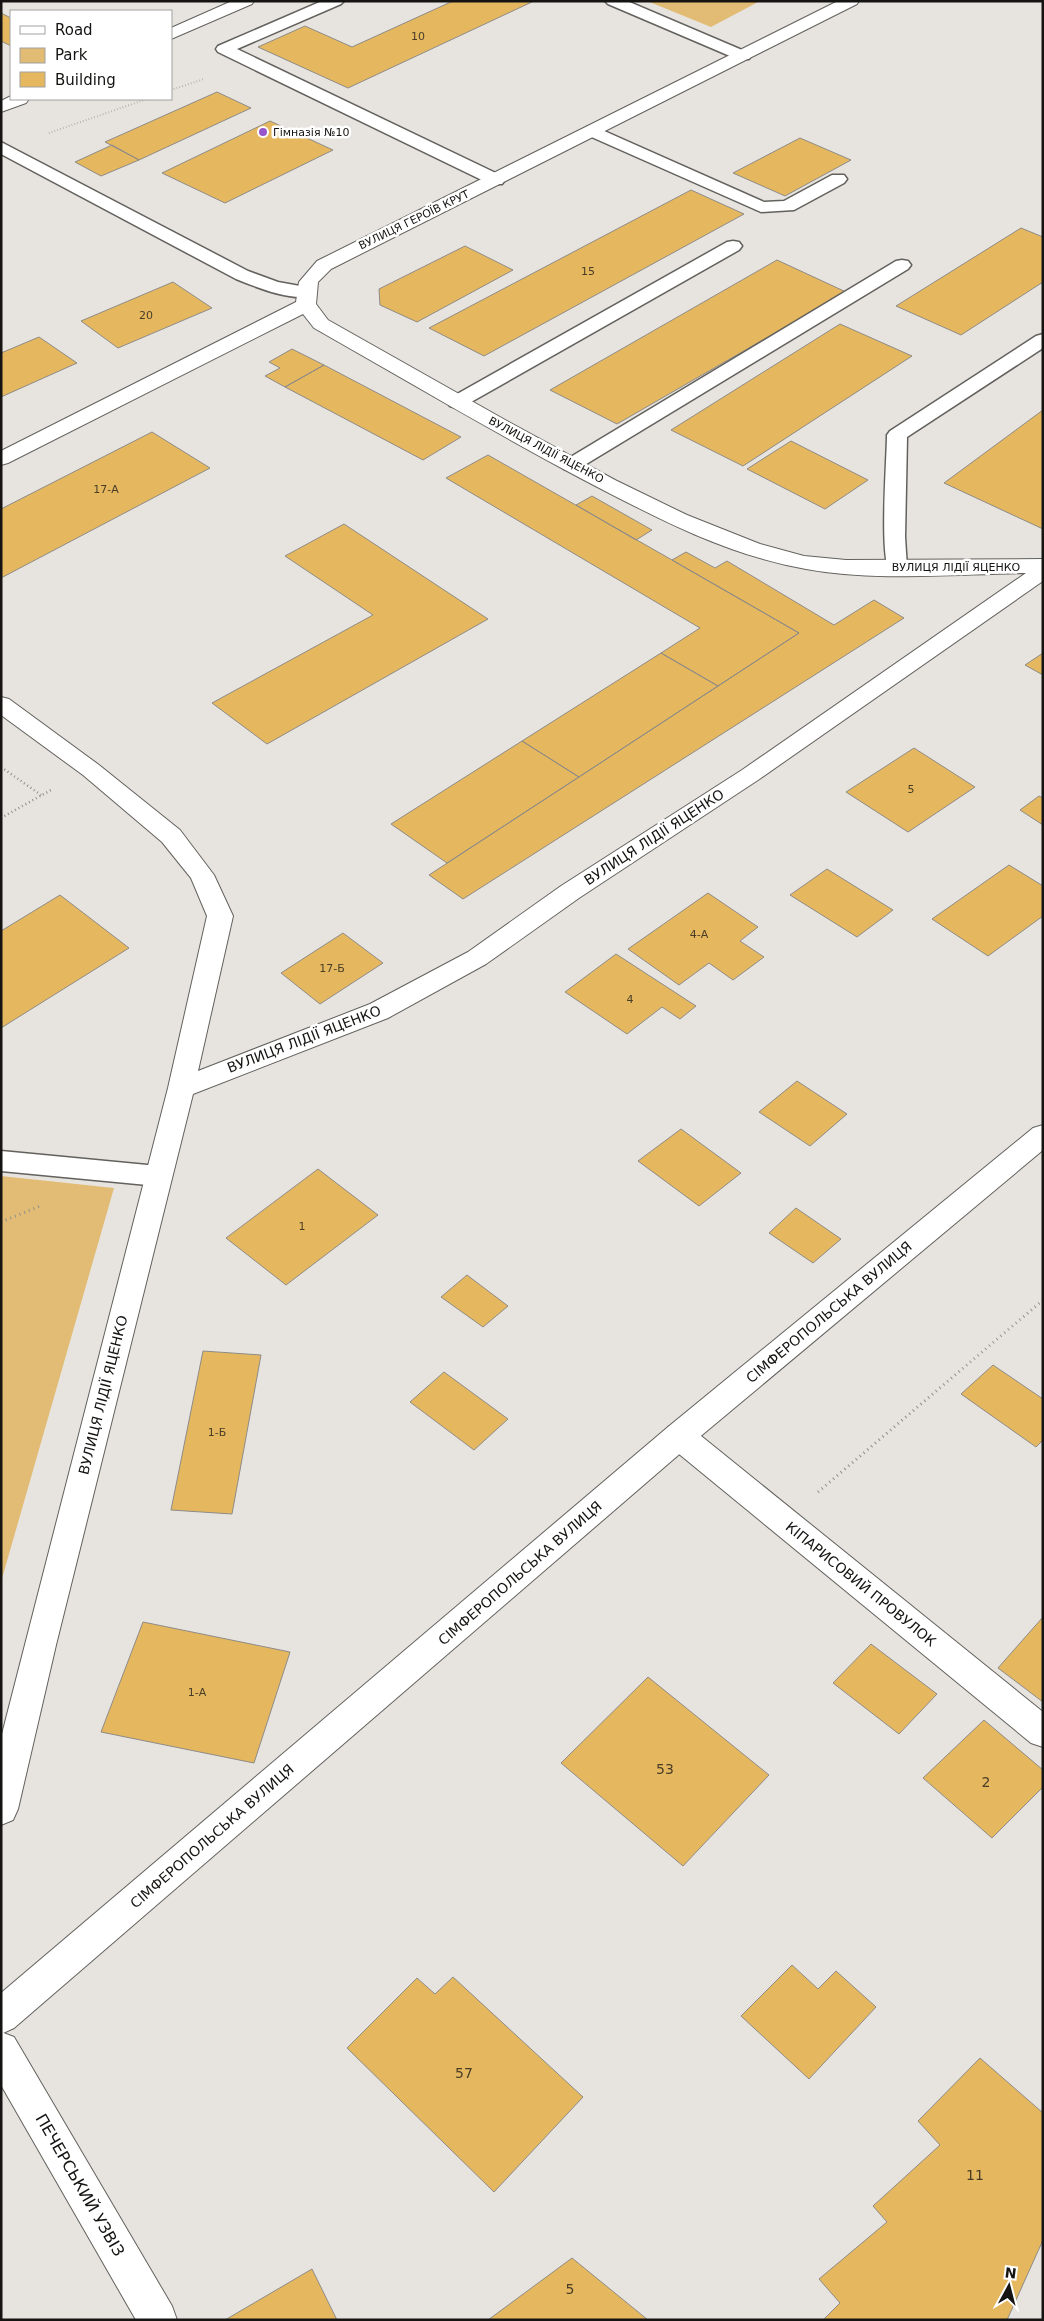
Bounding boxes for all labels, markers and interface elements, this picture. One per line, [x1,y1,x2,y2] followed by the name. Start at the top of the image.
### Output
[10,10,172,100] legend
[55,21,93,39] text: Road
[411,30,425,43] house number: 10
[55,46,88,64] text: Park
[55,71,116,89] text: Building
[257,126,269,138] marker: Гімназія №10
[273,126,349,139] place label: Гімназія №10
[357,187,472,252] street label: ВУЛИЦЯ ГЕРОЇВ КРУТ
[581,265,595,278] house number: 15
[139,309,153,322] house number: 20
[486,414,606,486] street label: ВУЛИЦЯ ЛІДІЇ ЯЦЕНКО
[93,483,119,496] house number: 17-А
[892,561,1021,574] street label: ВУЛИЦЯ ЛІДІЇ ЯЦЕНКО
[908,783,915,796] house number: 5
[581,785,727,888] street label: ВУЛИЦЯ ЛІДІЇ ЯЦЕНКО
[690,928,709,941] house number: 4-А
[319,962,345,975] house number: 17-Б
[627,993,634,1006] house number: 4
[224,1001,383,1076] street label: ВУЛИЦЯ ЛІДІЇ ЯЦЕНКО
[299,1220,306,1233] house number: 1
[743,1238,915,1386] street label: СІМФЕРОПОЛЬСЬКА ВУЛИЦЯ
[74,1314,131,1476] street label: ВУЛИЦЯ ЛІДІЇ ЯЦЕНКО
[208,1426,226,1439] house number: 1-Б
[435,1498,605,1648] street label: СІМФЕРОПОЛЬСЬКА ВУЛИЦЯ
[783,1518,940,1650] street label: КІПАРИСОВИЙ ПРОВУЛОК
[188,1686,207,1699] house number: 1-А
[127,1761,297,1911] street label: СІМФЕРОПОЛЬСЬКА ВУЛИЦЯ
[656,1761,674,1777] house number: 53
[982,1774,990,1790] house number: 2
[455,2065,473,2081] house number: 57
[31,2110,129,2260] street label: ПЕЧЕРСЬКИЙ УЗВІЗ
[966,2167,984,2183] house number: 11
[984,2261,1034,2311] north arrow
[1004,2264,1017,2282] text: N
[566,2281,574,2297] house number: 5

